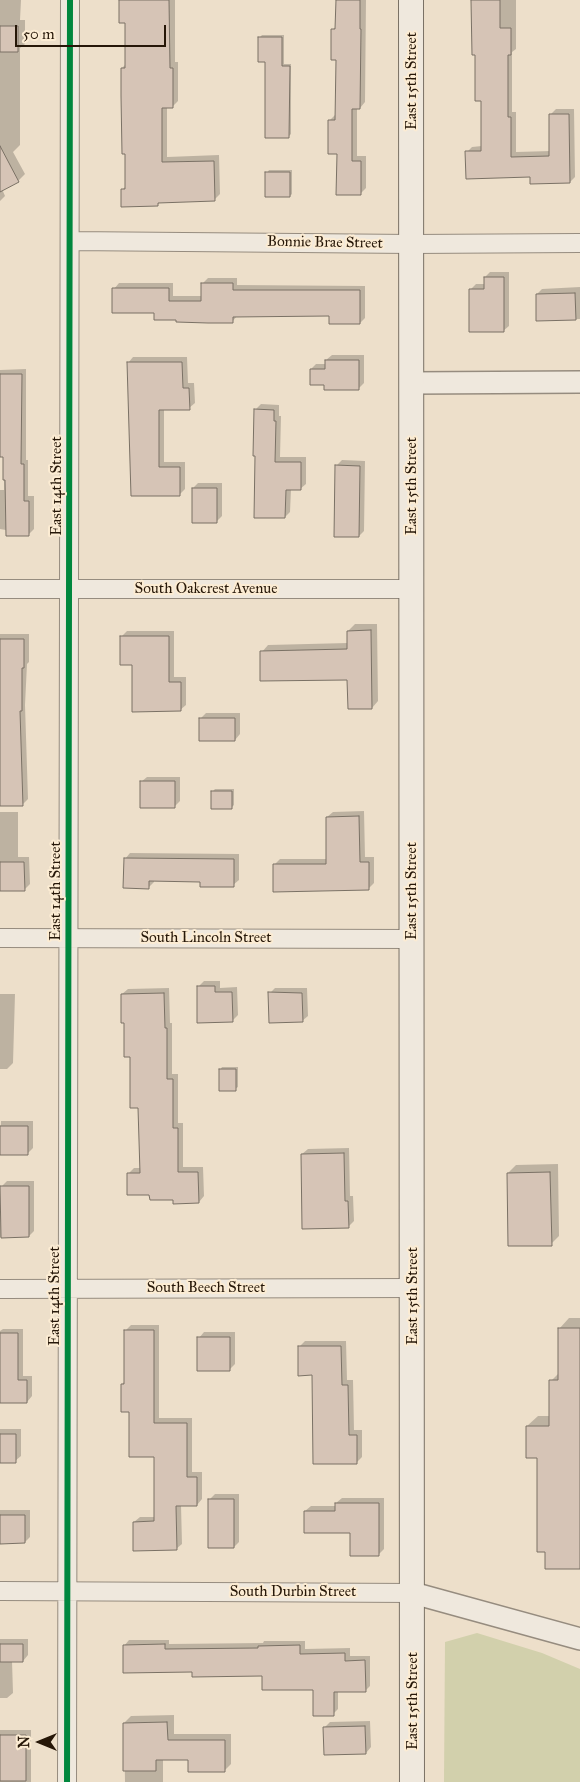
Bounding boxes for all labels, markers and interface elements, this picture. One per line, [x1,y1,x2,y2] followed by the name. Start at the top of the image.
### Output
[18,15,169,47] scale bar
[23,25,55,43] text: 50 m
[403,32,421,130] street label: East 15th Street
[267,233,383,253] street label: Bonnie Brae Street
[48,436,66,536] street label: East 14th Street
[403,437,421,535] street label: East 15th Street
[135,580,277,598] street label: South Oakcrest Avenue
[47,841,65,941] street label: East 14th Street
[403,842,421,940] street label: East 15th Street
[140,929,272,947] street label: South Lincoln Street
[46,1246,64,1346] street label: East 14th Street
[404,1247,422,1345] street label: East 15th Street
[147,1279,265,1297] street label: South Beech Street
[230,1583,356,1601] street label: South Durbin Street
[404,1652,422,1750] street label: East 15th Street
[15,1717,65,1767] north arrow
[16,1736,33,1748] text: N

